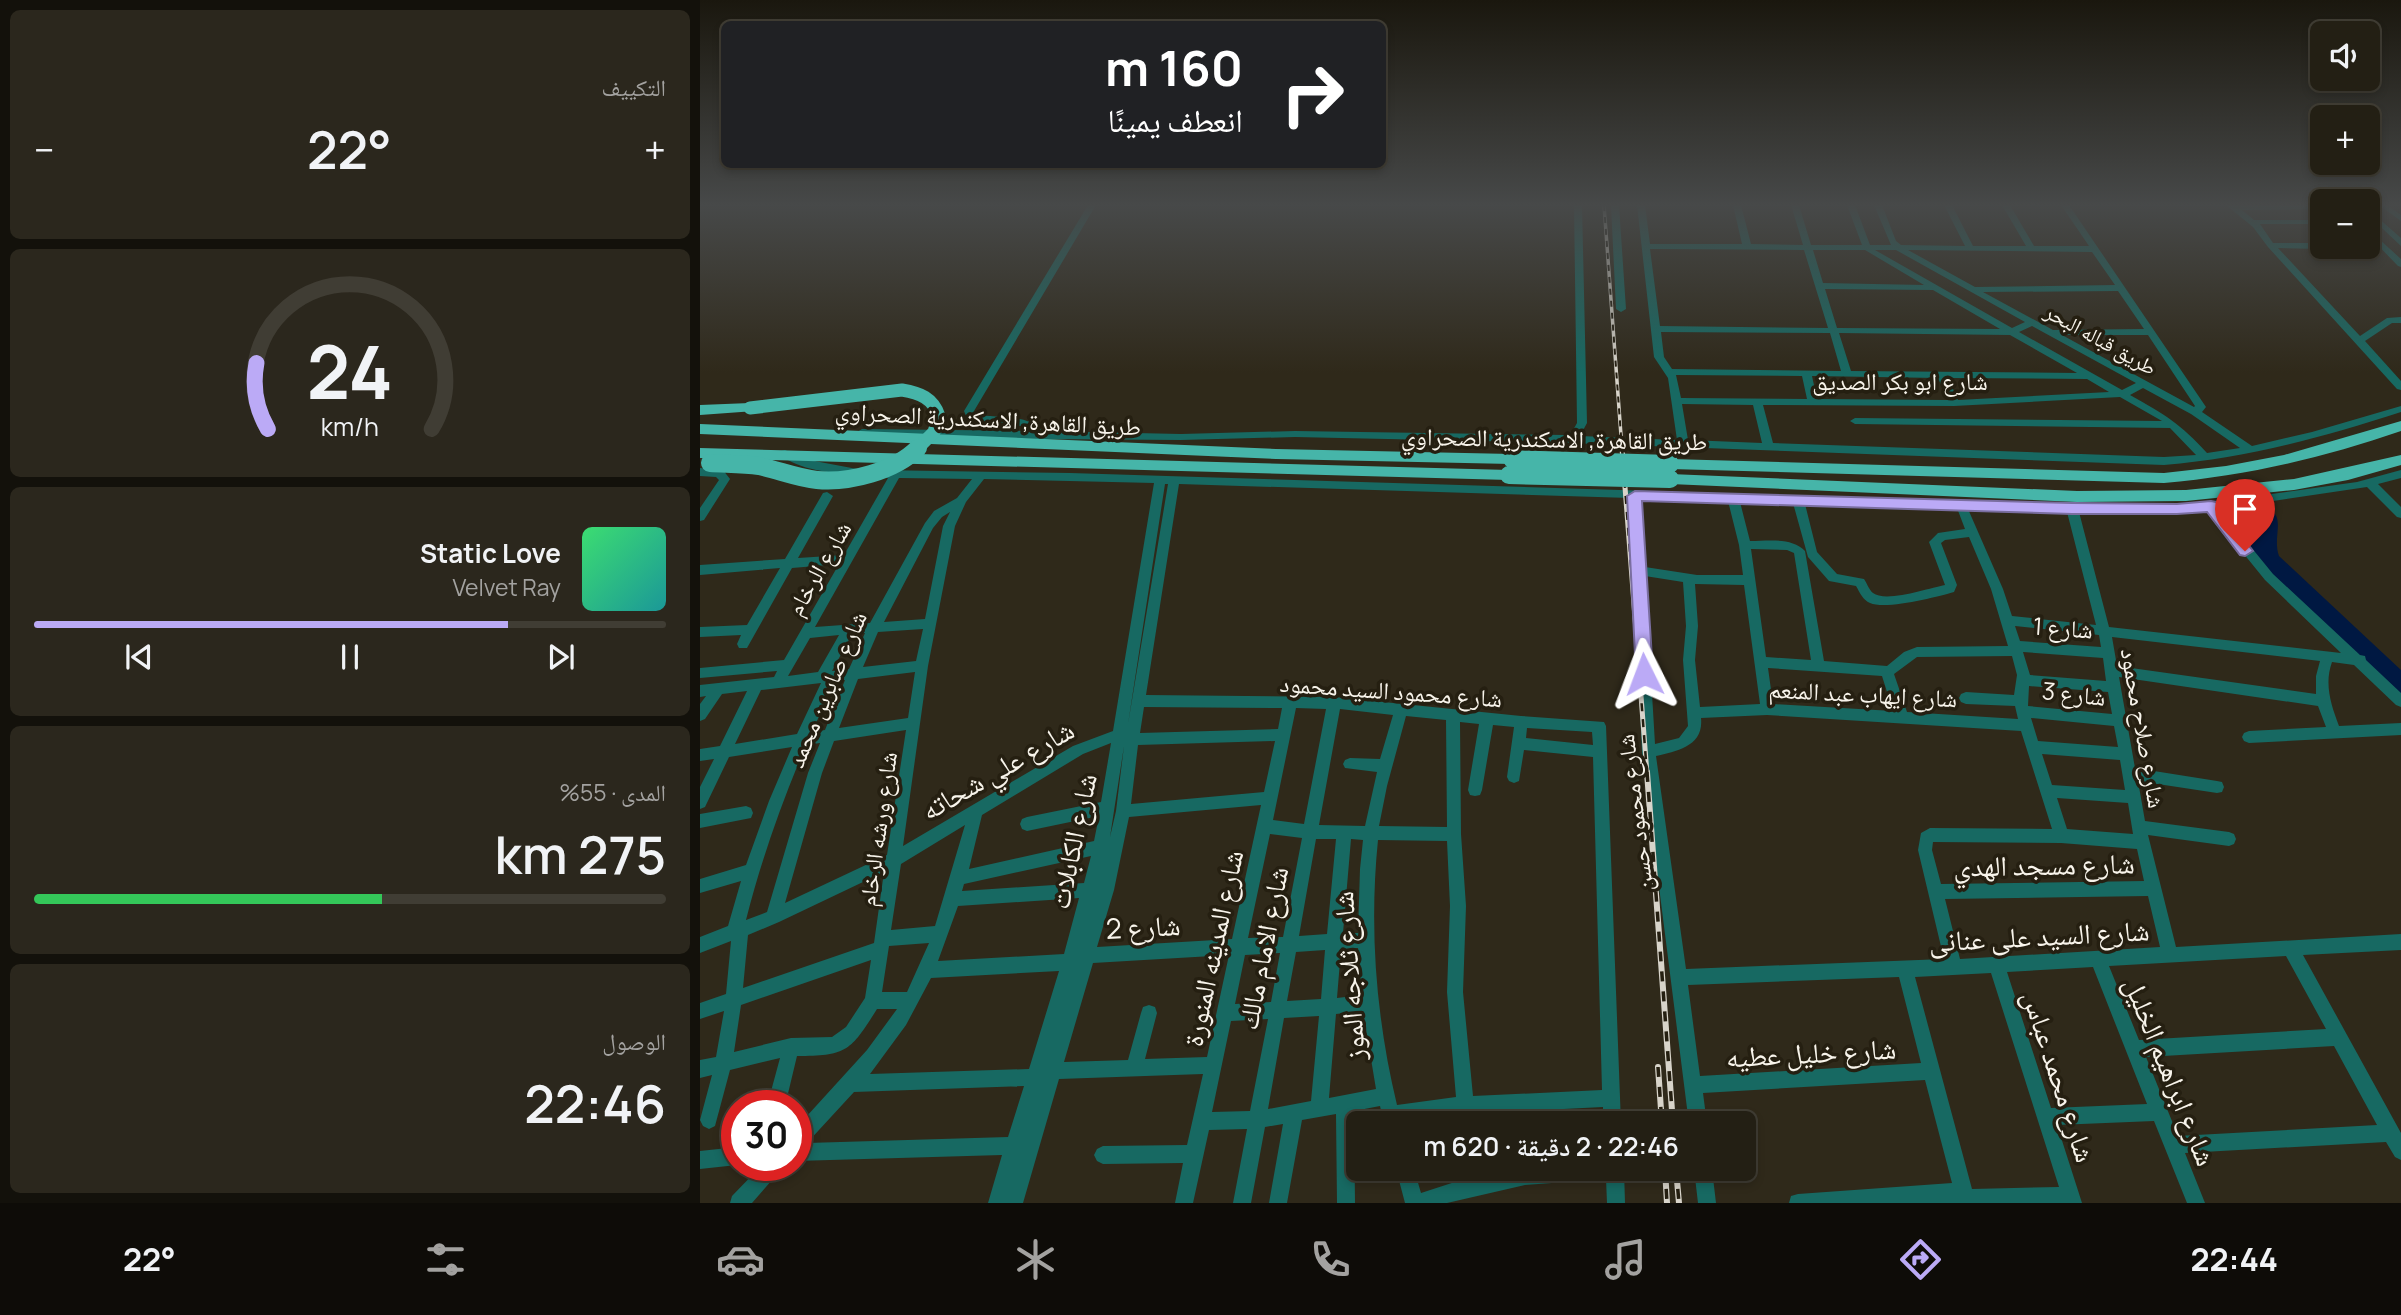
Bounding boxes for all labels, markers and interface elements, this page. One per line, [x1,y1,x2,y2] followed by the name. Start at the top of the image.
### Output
[2310,21,2380,259] map controls
[2310,21,2380,91] button: sound
[1105,34,1243,101] text: 160 m
[1267,49,1358,140] icon: right
[601,71,666,103] text: التكييف
[1108,98,1243,142] text: انعطف يمينًا
[2310,105,2380,175] button: +
[307,114,392,185] text: 22°
[34,123,55,175] text: −
[644,123,666,175] text: +
[2310,189,2380,259] button: −
[2039,296,2162,381] street label: طريق قباله البحر
[307,321,393,421] text: 24
[1812,364,1988,397] street label: شارع ابو بكر الصديق
[834,394,1142,447] street label: طريق القاهرة, الاسكندرية الصحراوي
[321,409,379,444] text: km/h
[1400,419,1707,461] street label: طريق القاهرة, الاسكندرية الصحراوي
[2215,479,2275,551] pin
[2226,490,2264,528] icon: arrive
[778,515,859,622] street label: شارع الرخام
[420,535,561,571] text: Static Love
[452,571,561,603] text: Velvet Ray
[778,606,874,772] street label: شارع صابرين محمد
[2032,608,2094,646] street label: شارع 1
[1607,637,1681,711] position arrow
[120,638,158,676] icon: previous
[331,638,369,676] icon: pause
[542,638,580,676] icon: next
[2114,645,2174,811] street label: شارع صلاح محمود
[1279,666,1503,714] street label: شارع محمود السيد محمود
[1768,672,1958,715] street label: شارع ايهاب عبد المنعم
[2041,673,2107,713] street label: شارع 3
[913,710,1083,833] street label: شارع علي شحاته
[1608,732,1660,894] street label: شارع محمود حسن
[850,749,905,909] street label: شارع ورشه الرخام
[1039,770,1105,912] street label: شارع الكابلات
[559,776,666,808] text: المدى · 55%
[494,819,666,890] text: 275 km
[1953,843,2135,890] street label: شارع مسجد الهدي
[1173,846,1251,1050] street label: شارع المدينه المنورة
[1228,863,1297,1033] street label: شارع الامام مالك
[1323,890,1373,1063] street label: شارع ثلاجه الموز
[1105,905,1181,947] street label: شارع 2
[1928,910,2150,960] street label: شارع السيد على عنانى
[2115,971,2226,1171] street label: شارع ابراهيم الخليل
[2014,985,2106,1167] street label: شارع محمد عباس
[602,1025,666,1057] text: الوصول
[1725,1029,1897,1075] street label: شارع خليل عطيه
[524,1068,666,1139] text: 22:46
[721,1090,812,1181] speed limit sign: 30
[1423,1128,1679,1164] text: 22:46 · 2 دقيقة · 620 m
[421,1235,470,1284] icon: filters
[716,1235,765,1284] icon: car
[1011,1235,1060,1284] icon: climate
[1306,1235,1355,1284] icon: phone
[1601,1235,1650,1284] icon: music
[1896,1235,1945,1284] icon: directions
[123,1237,176,1281] text: 22°
[2190,1237,2278,1281] text: 22:44

